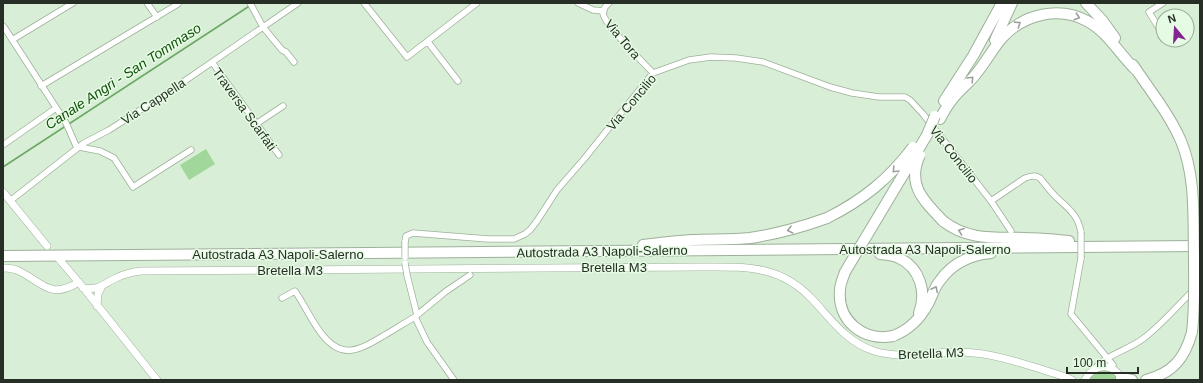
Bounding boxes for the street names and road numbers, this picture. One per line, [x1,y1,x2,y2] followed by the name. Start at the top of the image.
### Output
[602,16,644,63] street label: Via Tora
[210,65,280,154] street label: Traversa Scarfati
[604,71,659,133] street label: Via Concilio
[118,75,189,128] street label: Via Cappella
[927,123,981,186] street label: Via Concilio
[839,242,1011,257] street label: Autostrada A3 Napoli-Salerno
[516,243,688,260] street label: Autostrada A3 Napoli-Salerno
[192,247,364,262] street label: Autostrada A3 Napoli-Salerno
[581,260,647,275] street label: Bretella M3
[257,263,323,278] street label: Bretella M3
[898,345,964,362] street label: Bretella M3

